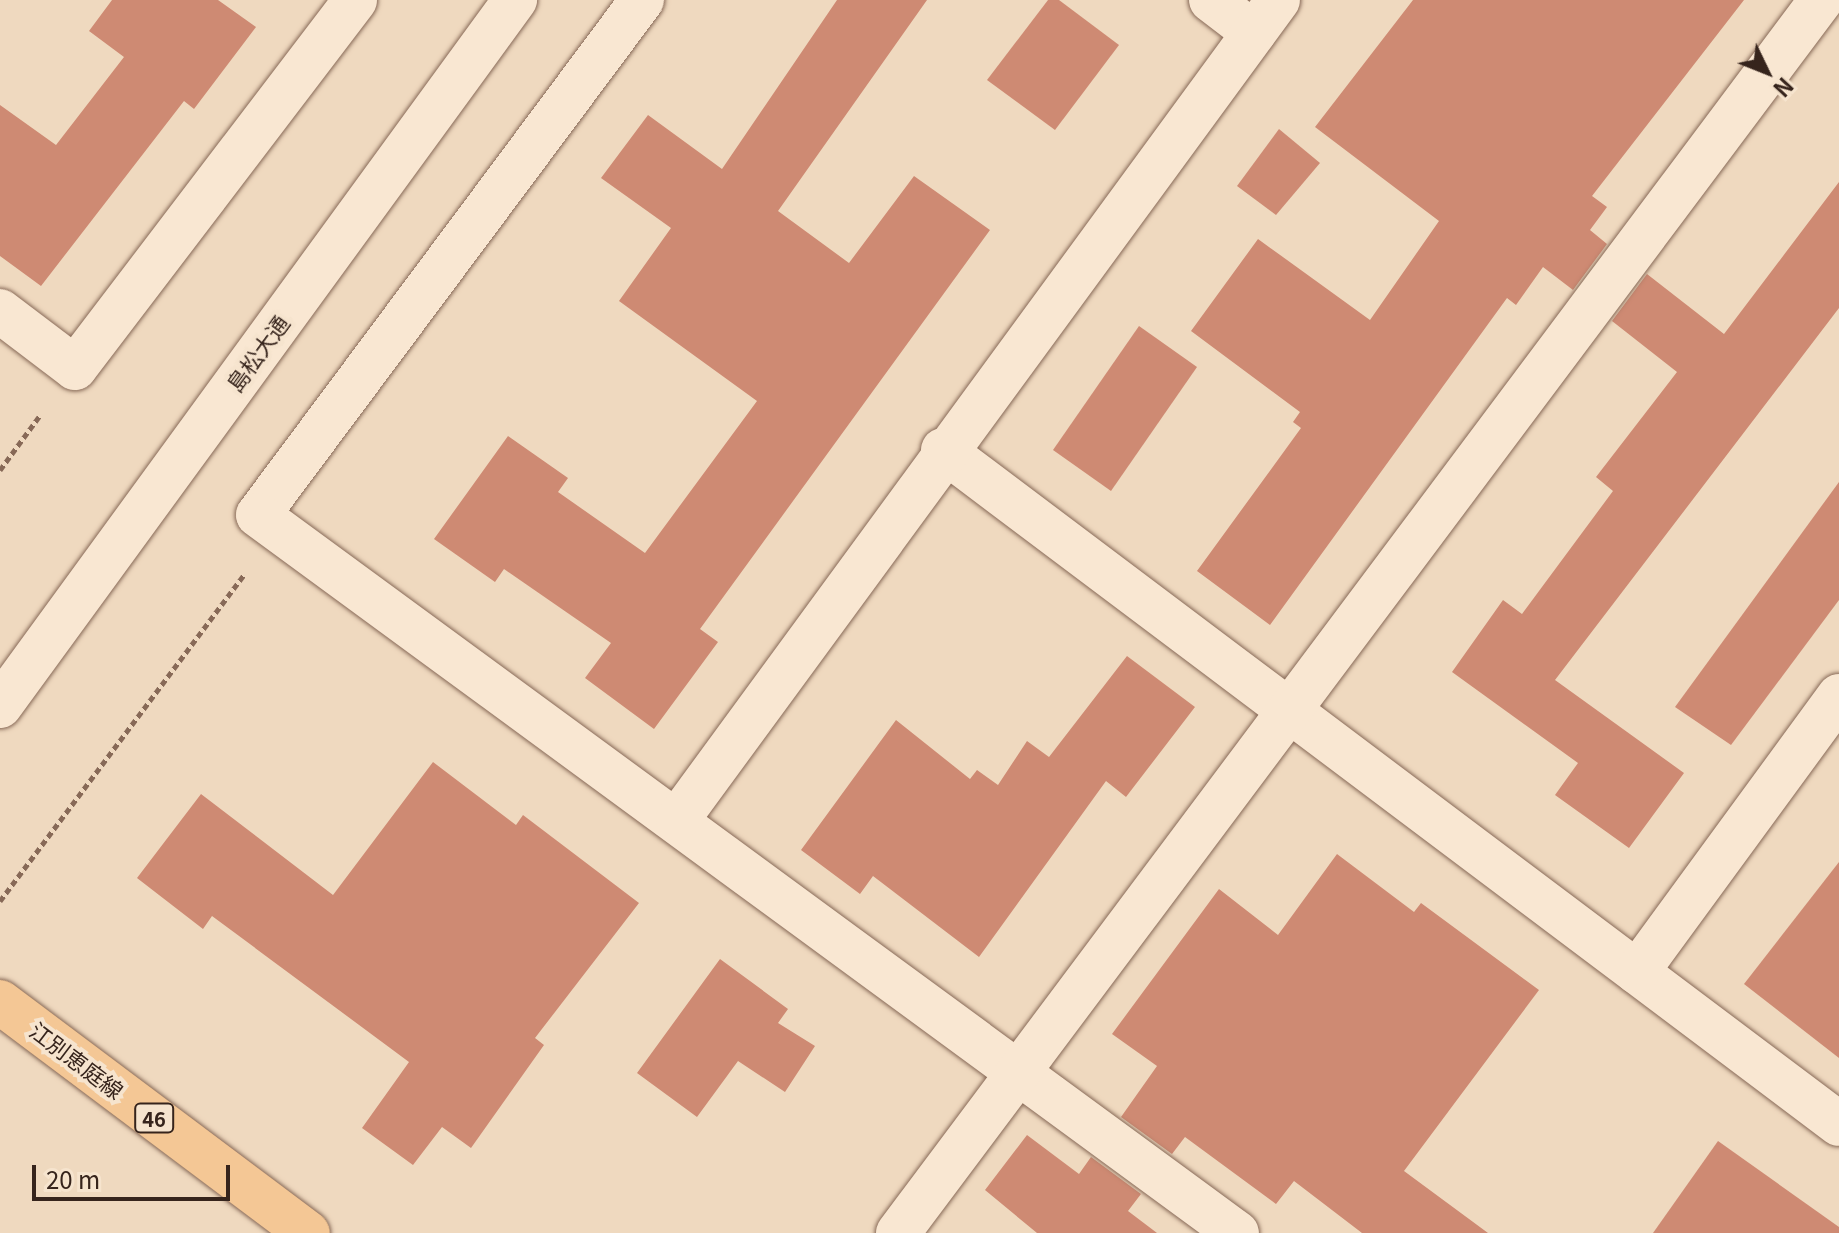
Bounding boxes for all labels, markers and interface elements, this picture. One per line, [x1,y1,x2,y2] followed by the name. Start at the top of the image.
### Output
[1727,32,1807,112] north arrow
[1767,71,1802,105] text: N
[220,310,294,396] street label: 島松大通
[25,1016,129,1104] street label: 江別恵庭線
[134,1102,174,1134] road number: 46
[36,1149,234,1199] scale bar
[46,1161,100,1196] text: 20 m

